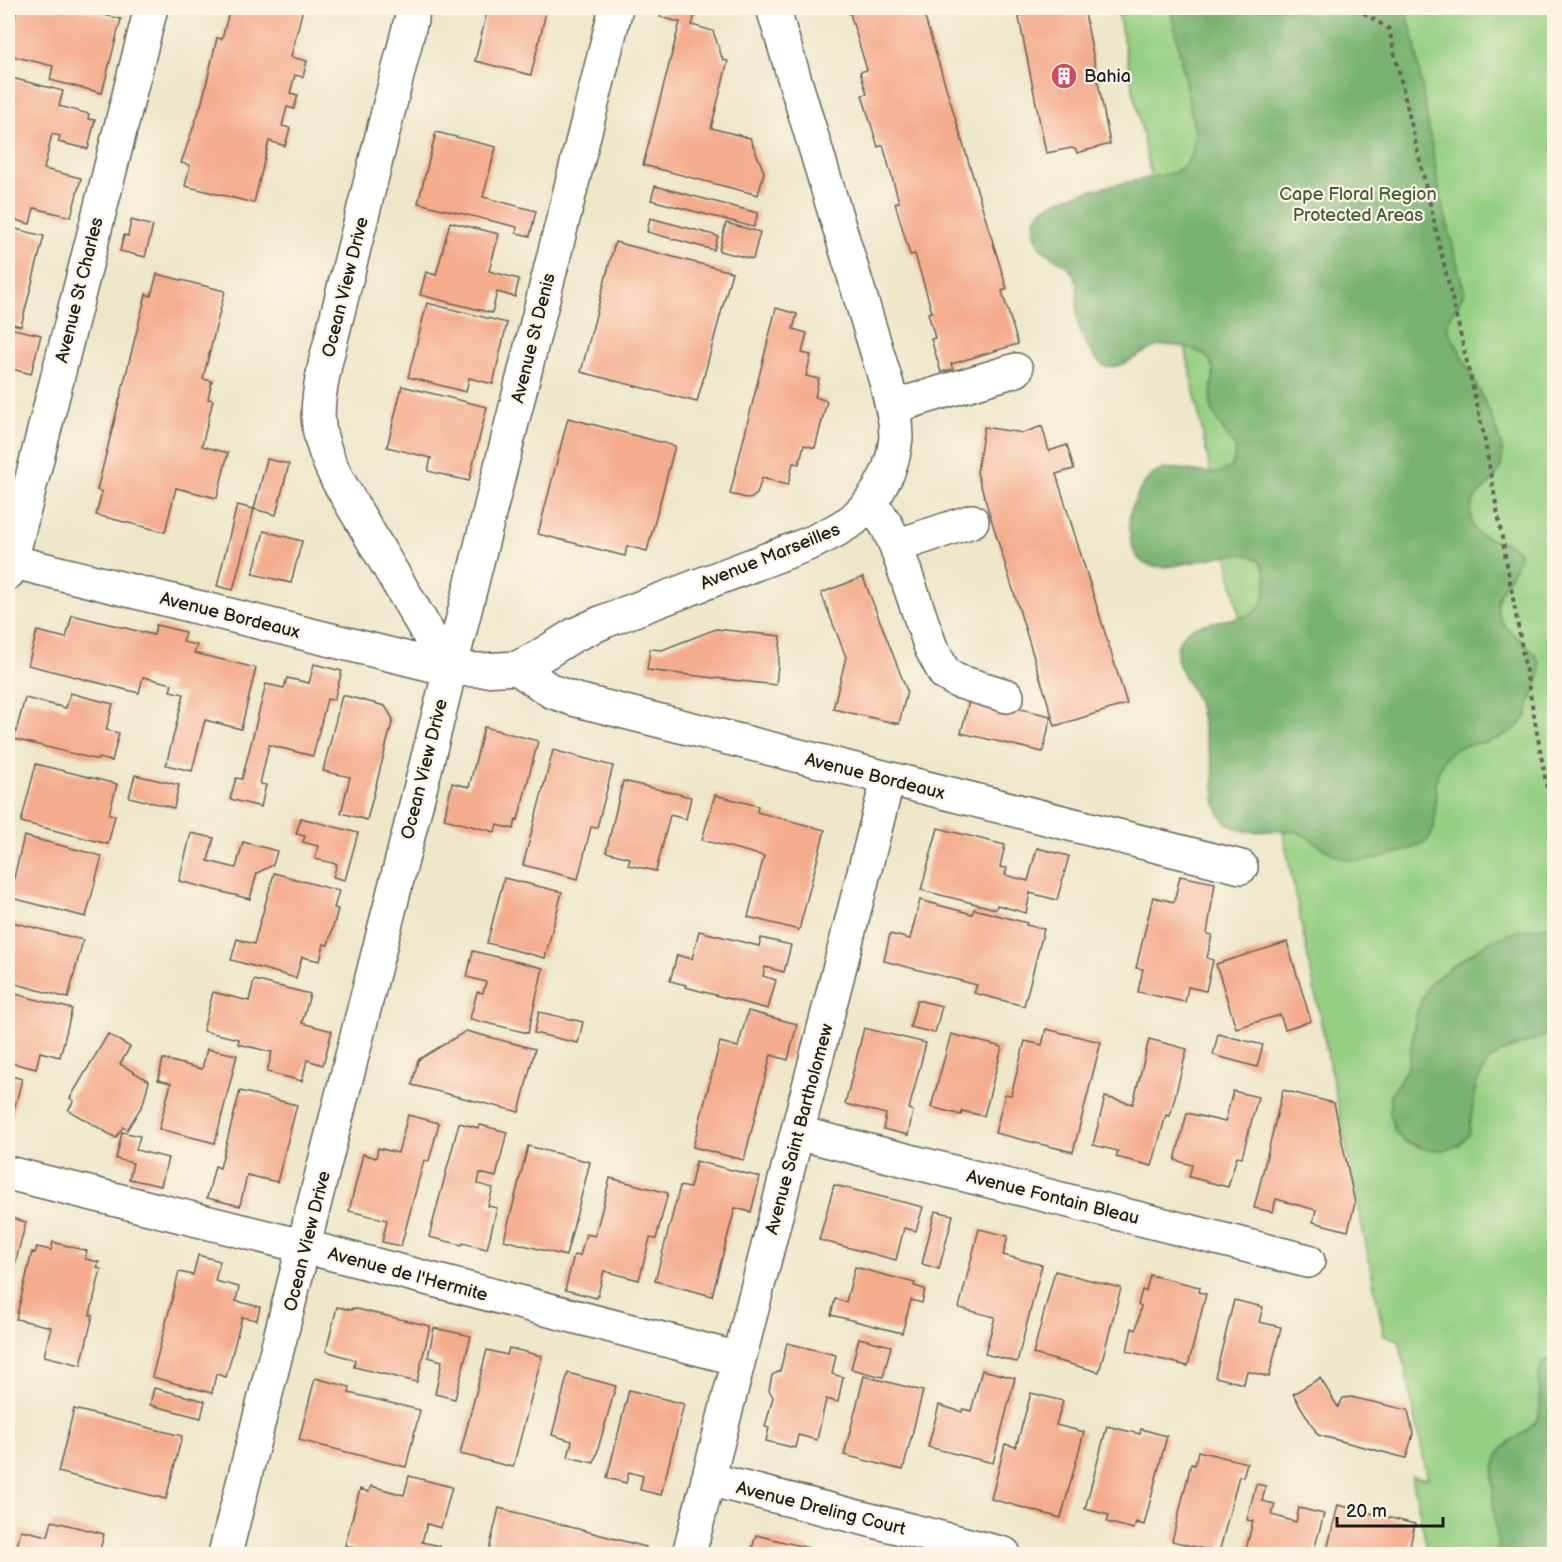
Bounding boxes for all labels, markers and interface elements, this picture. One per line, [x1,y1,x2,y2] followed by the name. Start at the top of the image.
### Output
[1049,61,1079,91] building icon: Bahia
[1084,66,1131,87] place label: Bahia
[1279,184,1437,226] park label: Cape Floral Region Protected Areas
[51,215,108,365] street label: Avenue St Charles
[318,215,373,359] street label: Ocean View Drive
[507,271,560,405] street label: Avenue St Denis
[697,519,843,594] street label: Avenue Marseilles
[158,588,303,643] street label: Avenue Bordeaux
[397,697,452,841] street label: Ocean View Drive
[803,749,948,804] street label: Avenue Bordeaux
[761,1021,838,1237] street label: Avenue Saint Bartholomew
[964,1166,1141,1229] street label: Avenue Fontain Bleau
[280,1169,335,1313] street label: Ocean View Drive
[326,1243,490,1306] street label: Avenue de l'Hermite
[734,1477,908,1540] street label: Avenue Dreling Court
[1337,1490,1444,1528] scale bar
[1346,1501,1387,1522] text: 20 m

